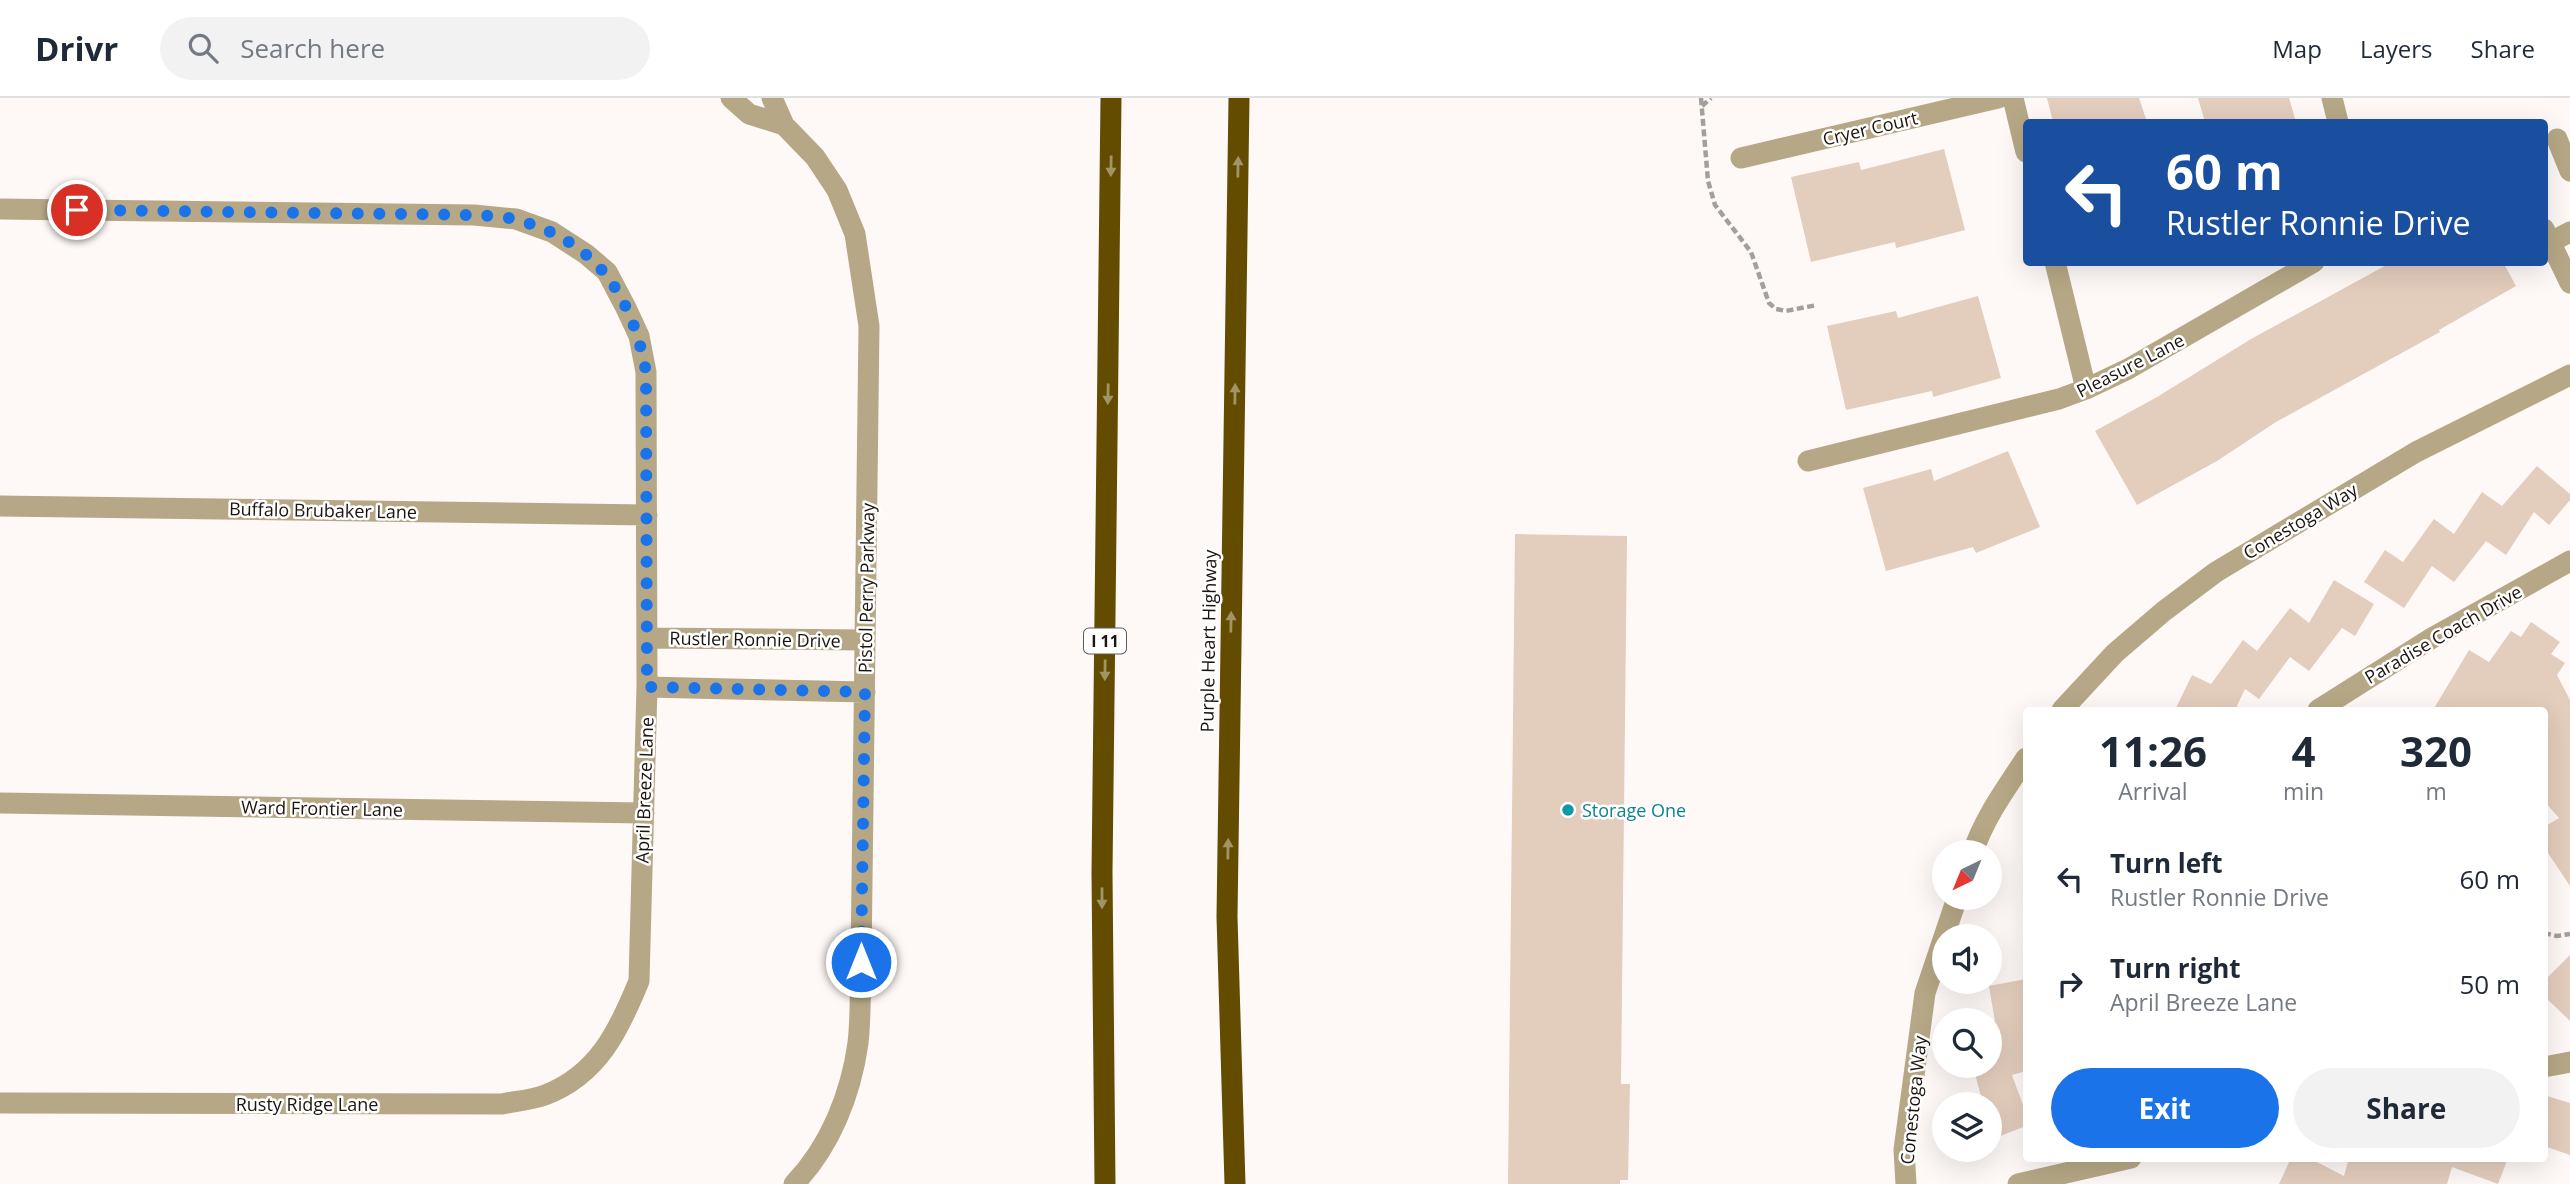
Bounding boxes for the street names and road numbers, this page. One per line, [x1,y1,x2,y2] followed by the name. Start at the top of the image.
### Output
[1820,105,1920,151] street label: Cryer Court
[2072,328,2188,402] street label: Pleasure Lane
[2238,477,2362,565] street label: Conestoga Way
[229,496,417,524] street label: Buffalo Brubaker Lane
[853,502,880,673] street label: Pistol Perry Parkway
[1194,548,1222,733] street label: Purple Heart Highway
[2360,579,2526,689] street label: Paradise Coach Drive
[669,626,841,652] street label: Rustler Ronnie Drive
[1084,628,1126,654] road number: I 11
[629,716,659,864] street label: April Breeze Lane
[241,795,403,821] street label: Ward Frontier Lane
[1894,1034,1932,1166] street label: Conestoga Way
[236,1092,378,1116] street label: Rusty Ridge Lane

